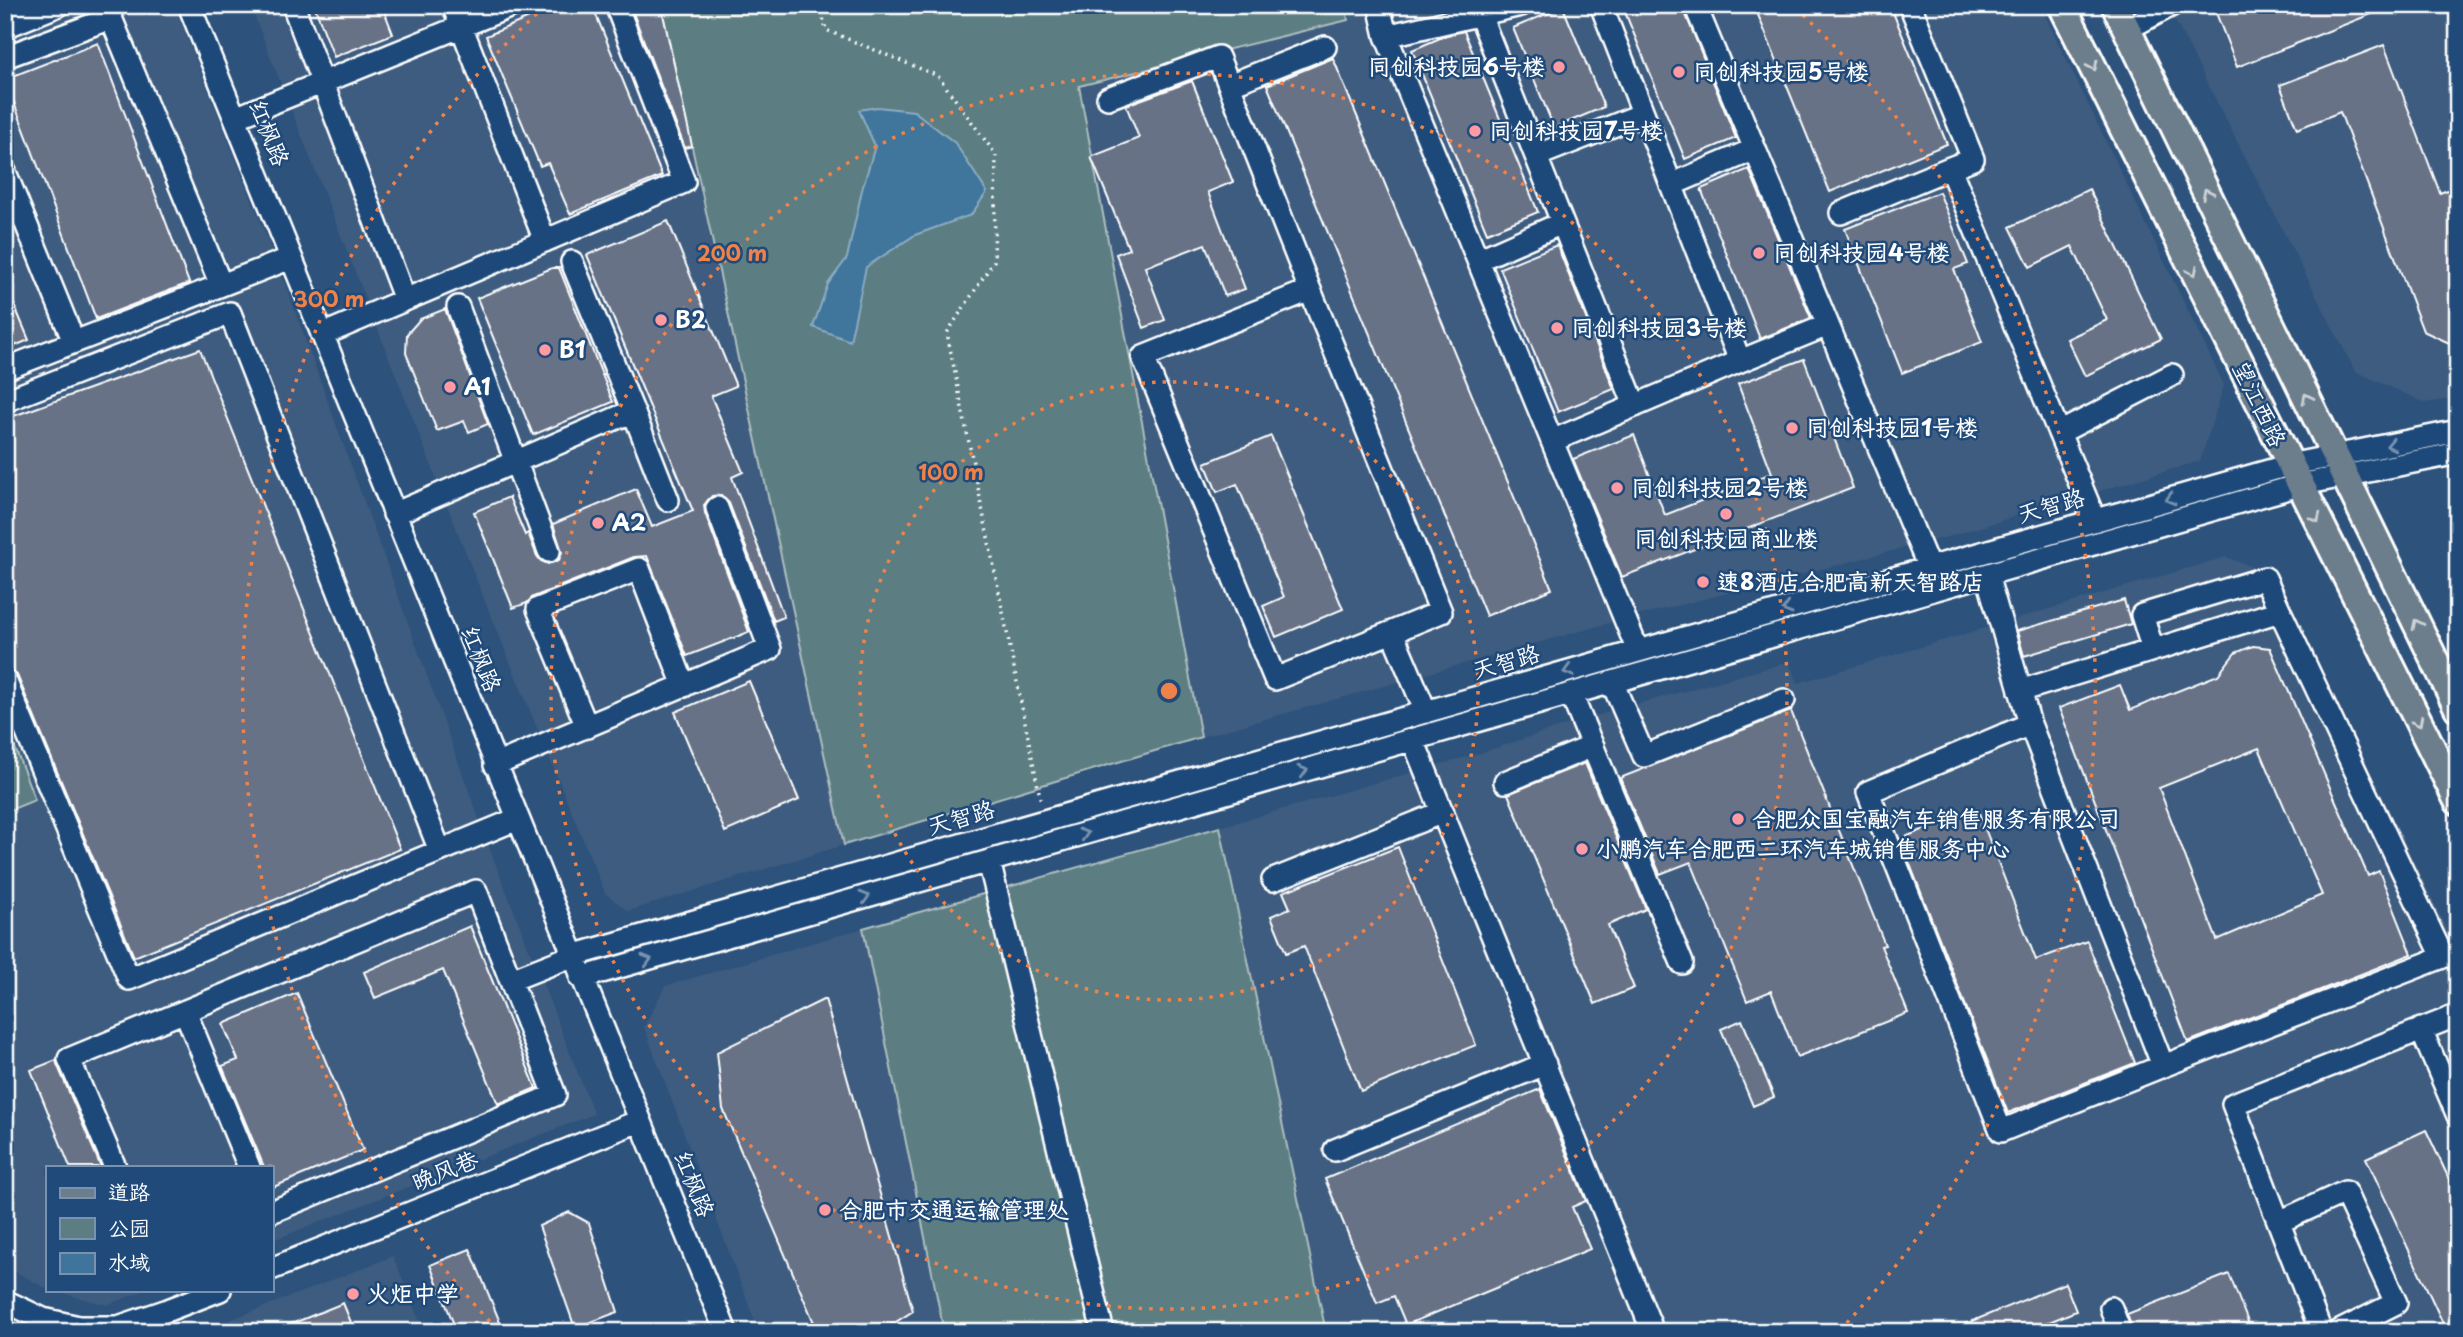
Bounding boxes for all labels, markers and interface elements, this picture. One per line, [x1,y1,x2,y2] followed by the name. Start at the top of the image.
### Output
[1368,48,1545,83] place label: 同创科技园6号楼
[1693,53,1869,88] place label: 同创科技园5号楼
[1551,59,1567,75] marker: 同创科技园6号楼
[2084,59,2098,71] one-way arrow
[1671,64,1687,80] marker: 同创科技园5号楼
[241,94,300,171] street label: 红枫路
[1489,112,1663,147] place label: 同创科技园7号楼
[1467,123,1483,139] marker: 同创科技园7号楼
[2202,188,2216,200] one-way arrow
[1773,234,1950,269] place label: 同创科技园4号楼
[697,236,767,268] text: 200 m
[1751,245,1767,261] marker: 同创科技园4号楼
[2185,264,2199,276] one-way arrow
[294,282,364,314] text: 300 m
[675,301,706,336] place label: B2
[1571,309,1747,344] place label: 同创科技园3号楼
[653,312,669,328] marker: B2
[1549,320,1565,336] marker: 同创科技园3号楼
[559,331,586,366] place label: B1
[537,342,553,358] marker: B1
[2224,354,2296,452] street label: 望江西路
[464,368,491,403] place label: A1
[442,379,458,395] marker: A1
[2302,393,2316,405] one-way arrow
[1806,409,1978,444] place label: 同创科技园1号楼
[1784,420,1800,436] marker: 同创科技园1号楼
[2385,436,2397,451] one-way arrow
[918,455,984,487] text: 100 m
[1631,469,1808,504] place label: 同创科技园2号楼
[2013,478,2089,531] street label: 天智路
[1609,480,1625,496] marker: 同创科技园2号楼
[2164,491,2176,505] one-way arrow
[612,504,646,539] place label: A2
[1718,506,1734,522] marker: 同创科技园商业楼
[2307,511,2321,523] one-way arrow
[590,515,606,531] marker: A2
[1634,520,1818,555] place label: 同创科技园商业楼
[1717,563,1984,598] place label: 速8酒店合肥高新天智路店
[1695,574,1711,590] marker: 速8酒店合肥高新天智路店
[1781,600,1793,615] one-way arrow
[2412,619,2426,631] one-way arrow
[453,620,512,697] street label: 红枫路
[1468,634,1544,687] street label: 天智路
[1562,663,1574,678] one-way arrow
[1157,679,1181,703] centre of rings
[2409,715,2423,727] one-way arrow
[1296,765,1308,780] one-way arrow
[923,790,999,843] street label: 天智路
[1752,800,2120,835] place label: 合肥众国宝融汽车销售服务有限公司
[1730,811,1746,827] marker: 合肥众国宝融汽车销售服务有限公司
[1078,828,1090,842] one-way arrow
[1596,830,2010,865] place label: 小鹏汽车合肥西二环汽车城销售服务中心
[1574,841,1590,857] marker: 小鹏汽车合肥西二环汽车城销售服务中心
[859,890,871,905] one-way arrow
[640,953,652,968] one-way arrow
[406,1140,484,1199] street label: 晚风巷
[666,1145,725,1222] street label: 红枫路
[46,1166,273,1292] legend
[108,1175,150,1207] text: 道路
[839,1191,1069,1226] place label: 合肥市交通运输管理处
[817,1202,833,1218] marker: 合肥市交通运输管理处
[108,1211,150,1243] text: 公园
[108,1245,150,1277] text: 水域
[367,1275,459,1310] place label: 火炬中学
[345,1286,361,1302] marker: 火炬中学

